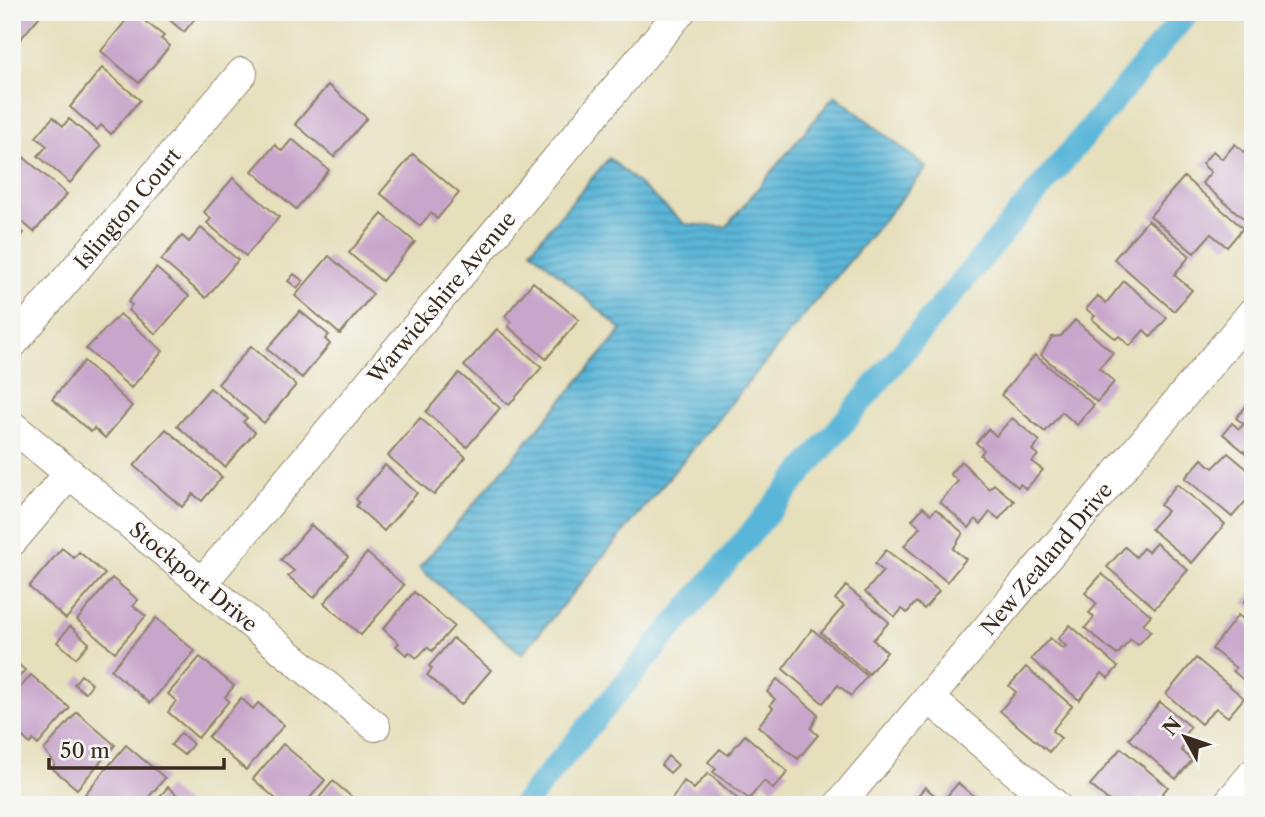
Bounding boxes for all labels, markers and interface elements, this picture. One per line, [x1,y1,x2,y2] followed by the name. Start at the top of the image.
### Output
[69,142,186,274] street label: Islington Court
[362,206,521,389] street label: Warwickshire Avenue
[975,477,1117,640] street label: New Zealand Drive
[125,516,263,636] street label: Stockport Drive
[1150,702,1220,772] north arrow
[1158,713,1186,740] text: N
[49,726,224,770] scale bar
[60,738,110,763] text: 50 m

